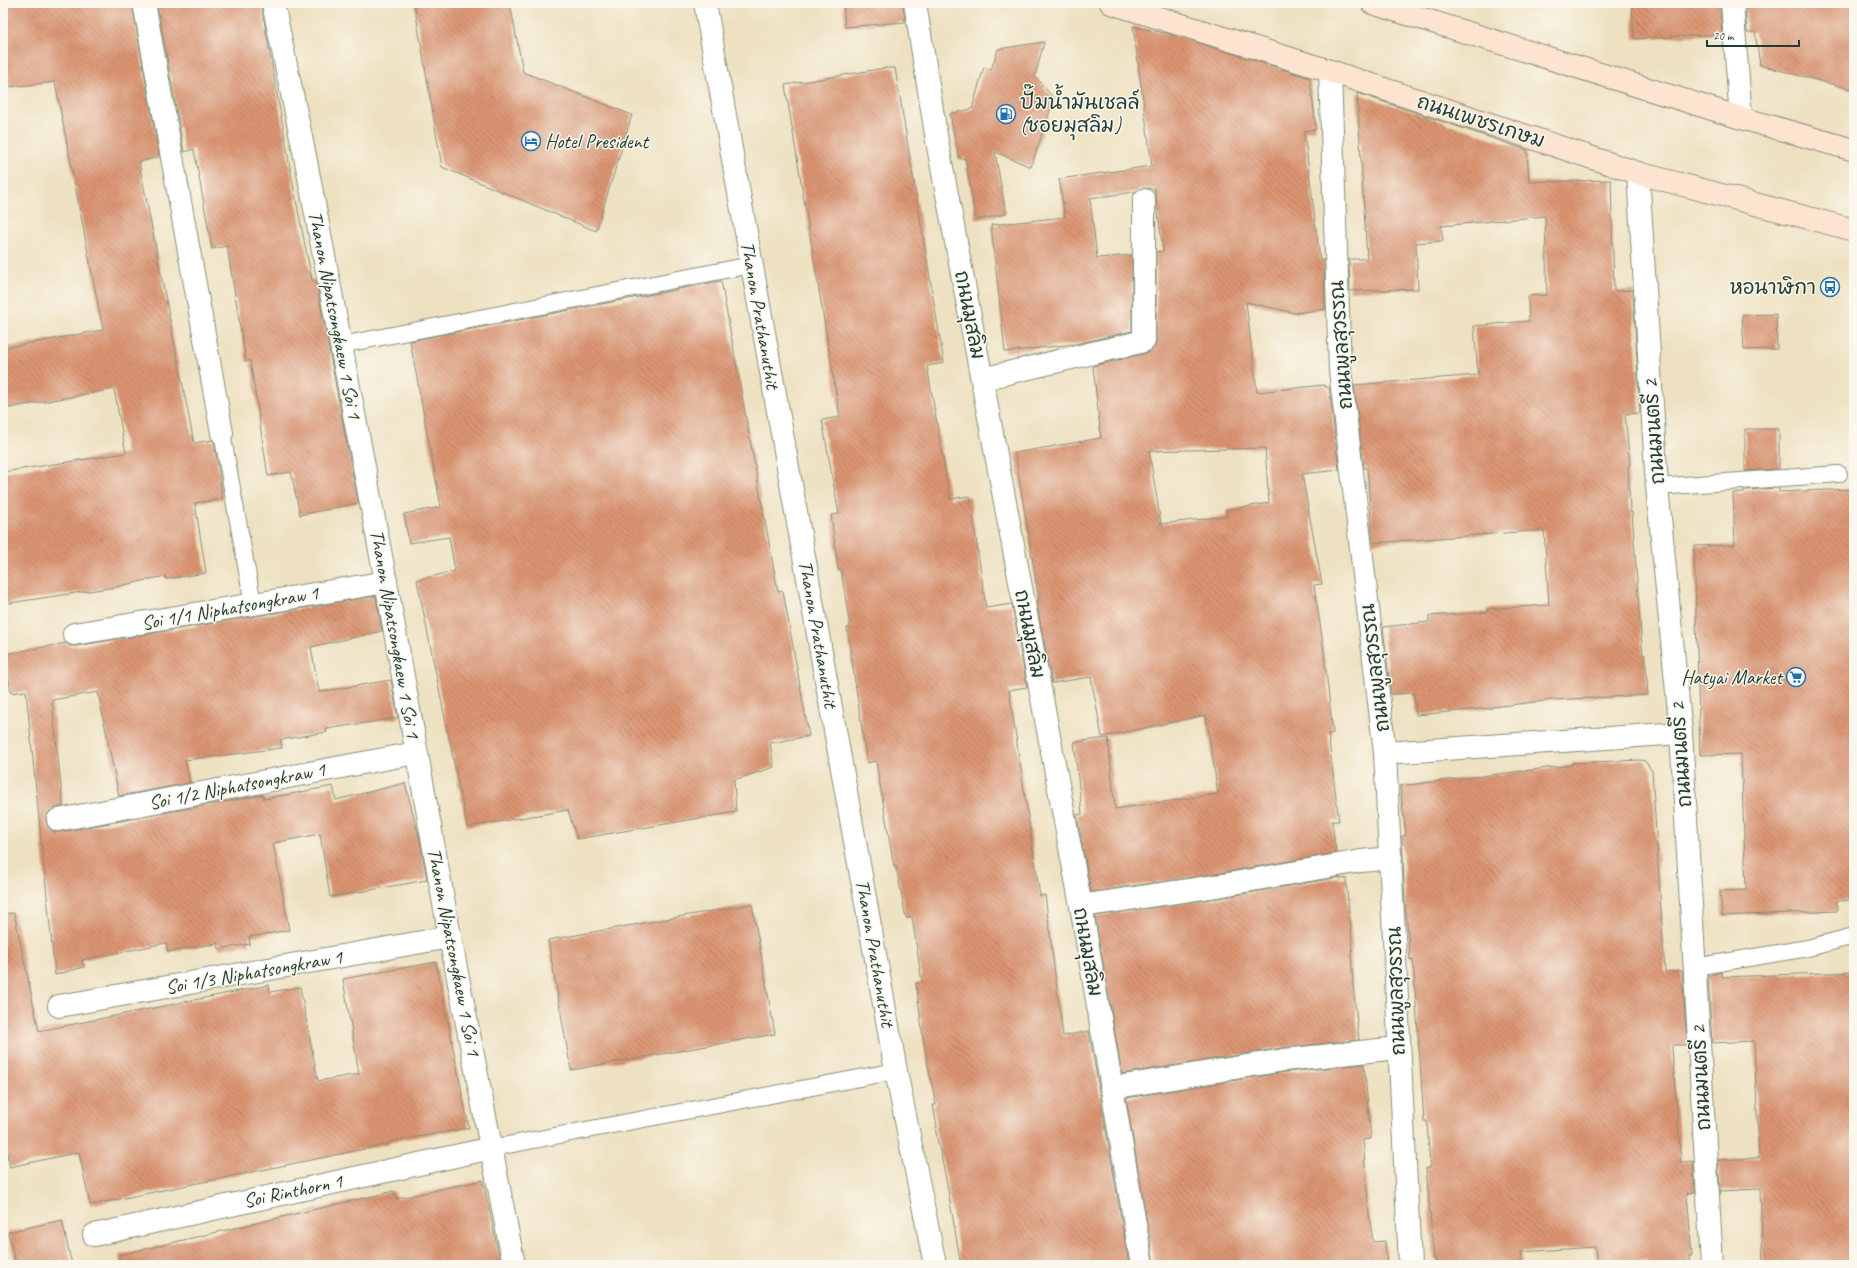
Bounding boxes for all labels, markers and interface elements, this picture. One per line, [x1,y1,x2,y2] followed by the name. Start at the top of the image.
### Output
[1707,22,1799,48] scale bar
[1713,28,1735,44] text: 20 m
[1020,83,1140,141] place label: ปั๊มน้ำมันเชลล์ (ซอยมุสลิม)
[1414,89,1548,153] street label: ถนนเพชรเกษม
[995,103,1017,125] fuel station icon: ปั๊มน้ำมันเชลล์ (ซอยมุสลิม)
[545,129,651,154] place label: Hotel President
[520,130,542,152] hotel icon: Hotel President
[303,209,368,422] street label: Thanon Nipatsongkaew 1 Soi 1
[735,239,786,393] street label: Thanon Prathanuthit
[946,268,991,362] street label: ถนนมุสลิม
[1730,275,1816,300] place label: หอนาฬิกา
[1819,276,1841,298] bus stop icon: หอนาฬิกา
[1324,280,1361,410] street label: ถนนพูลสุวรรณ
[1638,377,1670,485] street label: ถนนมนตรี 2
[364,528,426,741] street label: Thanon Nipatsongkaew 1 Soi 1
[793,558,844,712] street label: Thanon Prathanuthit
[139,580,321,636] street label: Soi 1/1 Niphatsongkraw 1
[1006,587,1051,681] street label: ถนนมุสลิม
[1355,602,1398,734] street label: ถนนพูลสุวรรณ
[1681,665,1784,690] place label: Hatyai Market
[1785,666,1807,688] supermarket icon: Hatyai Market
[1665,700,1697,808] street label: ถนนมนตรี 2
[147,756,328,815] street label: Soi 1/2 Niphatsongkraw 1
[422,846,487,1059] street label: Thanon Nipatsongkaew 1 Soi 1
[850,877,901,1031] street label: Thanon Prathanuthit
[1065,905,1108,999] street label: ถนนมุสลิม
[1381,926,1414,1056] street label: ถนนพูลสุวรรณ
[163,944,345,1000] street label: Soi 1/3 Niphatsongkraw 1
[1686,1023,1716,1131] street label: ถนนมนตรี 2
[241,1168,346,1214] street label: Soi Rinthorn 1

